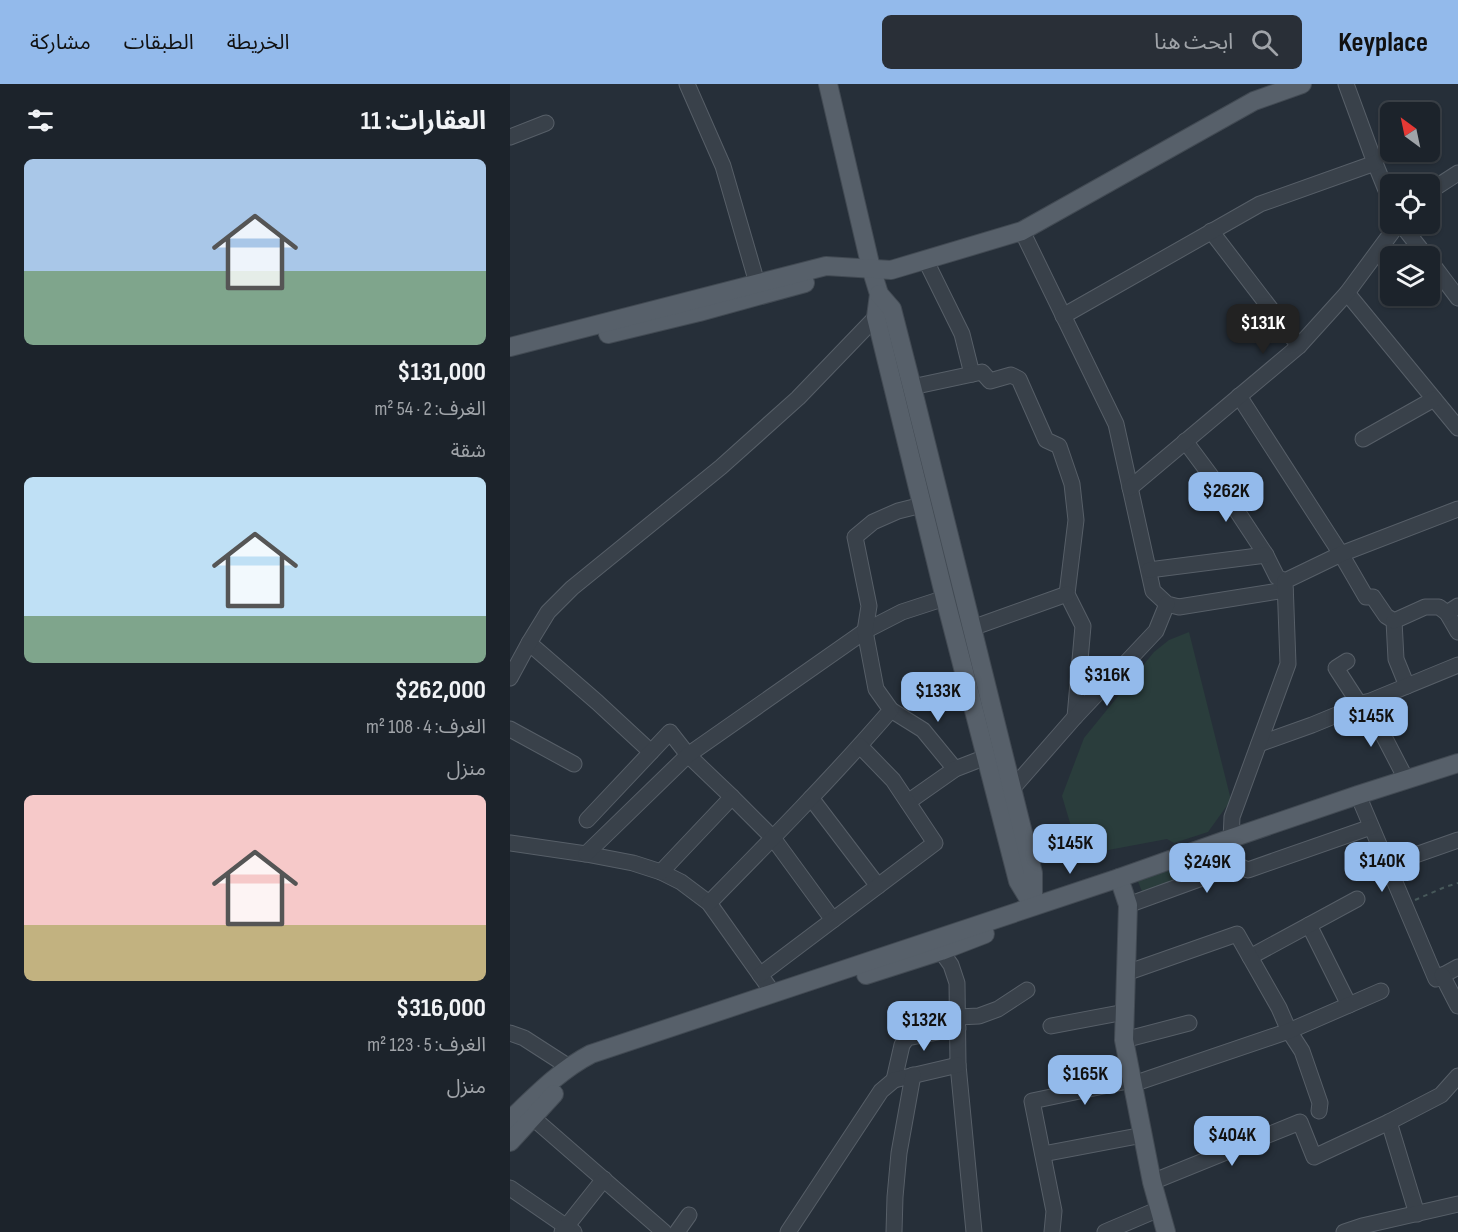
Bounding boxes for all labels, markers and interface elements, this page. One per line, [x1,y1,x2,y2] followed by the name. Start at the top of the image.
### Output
[882,15,1302,69] search box
[1248,26,1281,59] icon: search
[1338,26,1428,59] text: Keyplace
[1154,29,1233,56] text: ابحث هنا
[30,30,91,55] text: مشاركة
[124,30,194,55] text: الطبقات
[227,30,290,55] text: الخريطة
[1380,102,1440,162] north arrow
[1380,102,1440,306] map controls
[24,104,57,137] icon: filters
[361,106,486,137] text: العقارات: 11
[1380,174,1440,234] button: locate
[201,198,309,306] icon: home
[1380,246,1440,306] button: layers
[1221,304,1305,355] pin: $131K
[1241,311,1285,335] text: $131K
[397,357,486,388] text: $131,000
[374,397,486,421] text: الغرف: 2 · 54 m²
[451,439,486,463] text: شقة
[1184,472,1268,523] pin: $262K
[1202,479,1250,503] text: $262K
[201,516,309,624] icon: home
[1065,656,1149,707] pin: $316K
[1084,663,1130,687] text: $316K
[896,672,980,723] pin: $133K
[395,675,486,706] text: $262,000
[915,679,961,703] text: $133K
[1329,697,1413,748] pin: $145K
[1348,704,1394,728] text: $145K
[366,715,486,739] text: الغرف: 4 · 108 m²
[447,757,486,781] text: منزل
[1028,824,1112,875] pin: $145K
[1047,831,1093,855] text: $145K
[201,834,309,942] icon: home
[1340,842,1424,893] pin: $140K
[1165,843,1249,894] pin: $249K
[1359,849,1405,873] text: $140K
[1183,850,1231,874] text: $249K
[396,993,486,1024] text: $316,000
[882,1001,966,1052] pin: $132K
[901,1008,947,1032] text: $132K
[367,1033,486,1057] text: الغرف: 5 · 123 m²
[1043,1055,1127,1106] pin: $165K
[1062,1062,1108,1086] text: $165K
[447,1075,486,1099] text: منزل
[1190,1116,1274,1167] pin: $404K
[1208,1123,1256,1147] text: $404K

